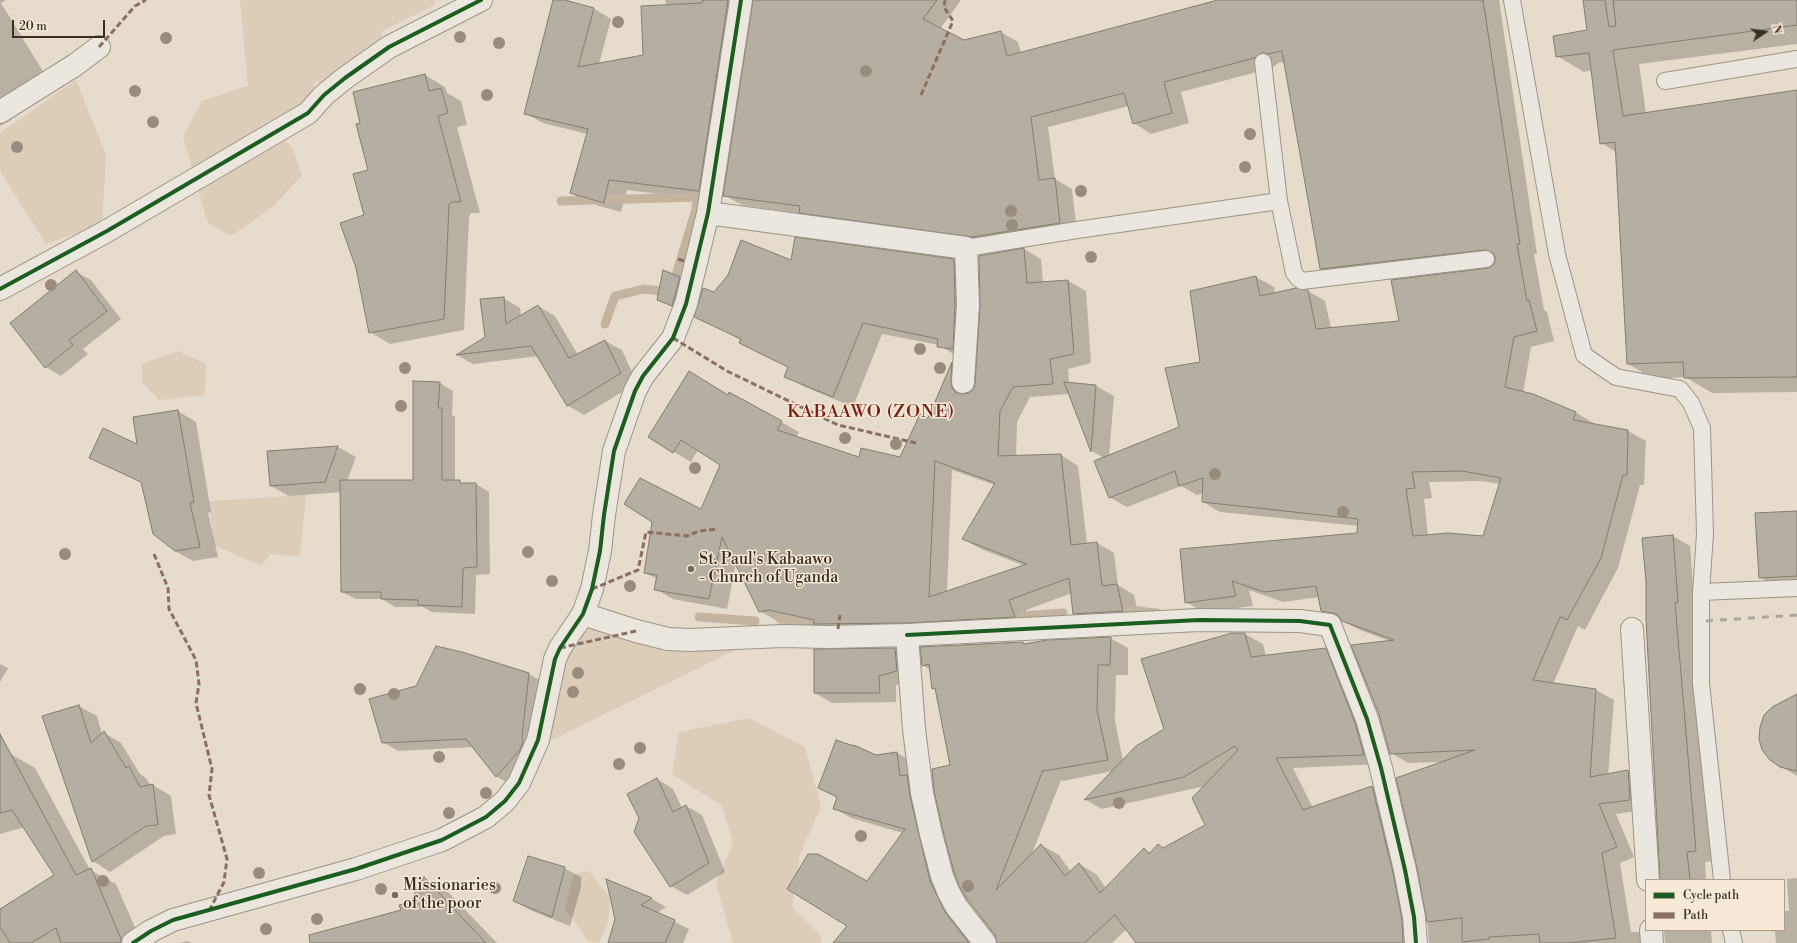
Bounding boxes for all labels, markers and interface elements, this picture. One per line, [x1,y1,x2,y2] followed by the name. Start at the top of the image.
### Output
[14,12,107,38] scale bar
[1745,12,1785,52] north arrow
[19,19,47,34] text: 20 m
[1769,23,1784,35] text: N
[787,402,955,424] district label: KABAAWO (ZONE)
[699,550,838,588] place label: St. Paul's Kabaawo - Church of Uganda
[686,564,696,574] marker: St. Paul's Kabaawo - Church of Uganda
[403,876,496,914] place label: Missionaries of the poor
[1645,879,1785,931] legend
[1683,888,1739,903] text: Cycle path
[390,890,400,900] marker: Missionaries of the poor
[1683,908,1708,923] text: Path

